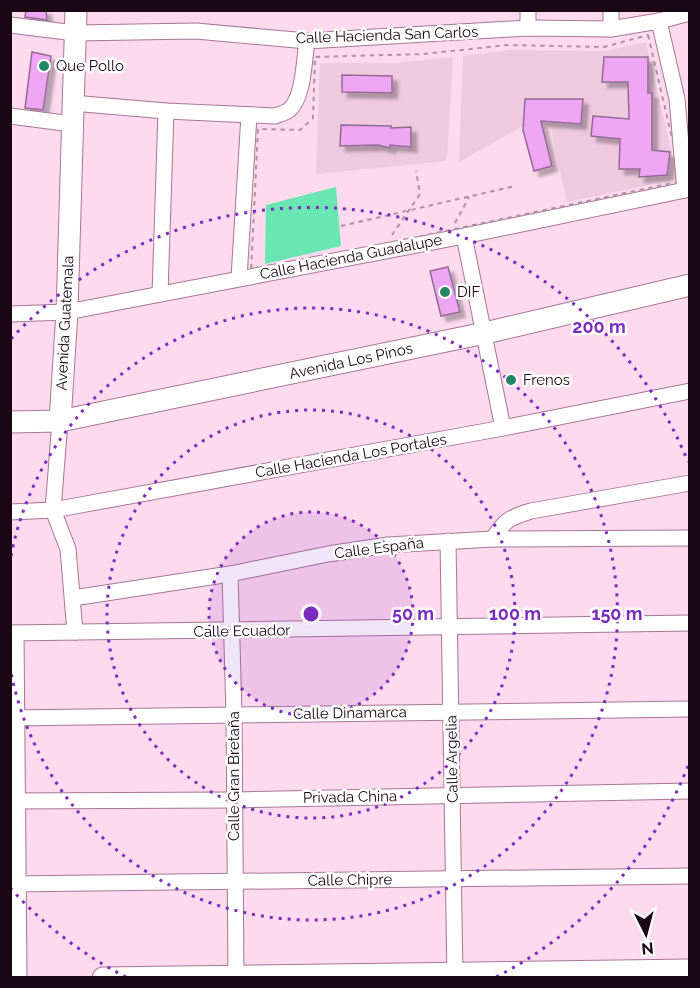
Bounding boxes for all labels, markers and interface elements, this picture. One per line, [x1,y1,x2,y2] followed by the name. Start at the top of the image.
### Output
[295,23,479,47] street label: Calle Hacienda San Carlos
[56,57,124,75] place label: Que Pollo
[37,59,51,73] marker: Que Pollo
[258,230,444,284] street label: Calle Hacienda Guadalupe
[52,255,78,391] street label: Avenida Guatemala
[457,283,480,301] place label: DIF
[438,285,452,299] marker: DIF
[572,316,626,337] text: 200 m
[288,339,414,383] street label: Avenida Los Pinos
[523,371,570,389] place label: Frenos
[504,373,518,387] marker: Frenos
[254,430,448,482] street label: Calle Hacienda Los Portales
[333,534,425,562] street label: Calle España
[392,603,434,624] text: 50 m
[489,603,541,624] text: 100 m
[592,603,643,624] text: 150 m
[301,604,321,624] centre of rings
[193,621,291,641] street label: Calle Ecuador
[293,703,407,723] street label: Calle Dinamarca
[225,711,243,841] street label: Calle Gran Bretaña
[442,715,462,803] street label: Calle Argelia
[303,787,397,807] street label: Privada China
[308,870,393,890] street label: Calle Chipre
[616,904,676,964] north arrow
[640,938,655,959] text: N

